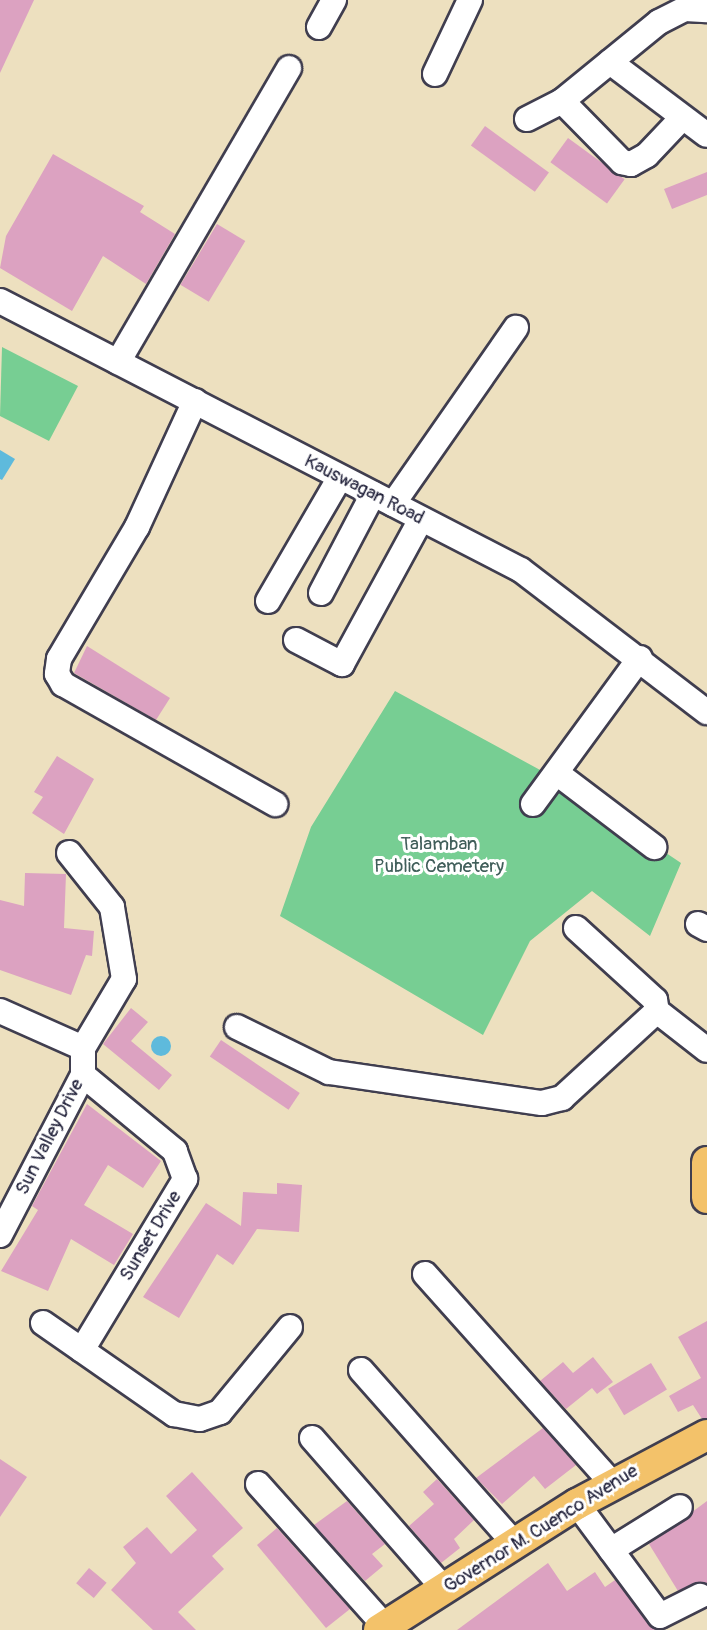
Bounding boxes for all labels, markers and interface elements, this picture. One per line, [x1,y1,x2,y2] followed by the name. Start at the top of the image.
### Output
[300,450,428,530] street label: Kauswagan Road
[374,834,504,878] park label: Talamban Public Cemetery
[11,1075,89,1199] street label: Sun Valley Drive
[115,1187,187,1285] street label: Sunset Drive
[440,1460,642,1598] street label: Governor M. Cuenco Avenue

